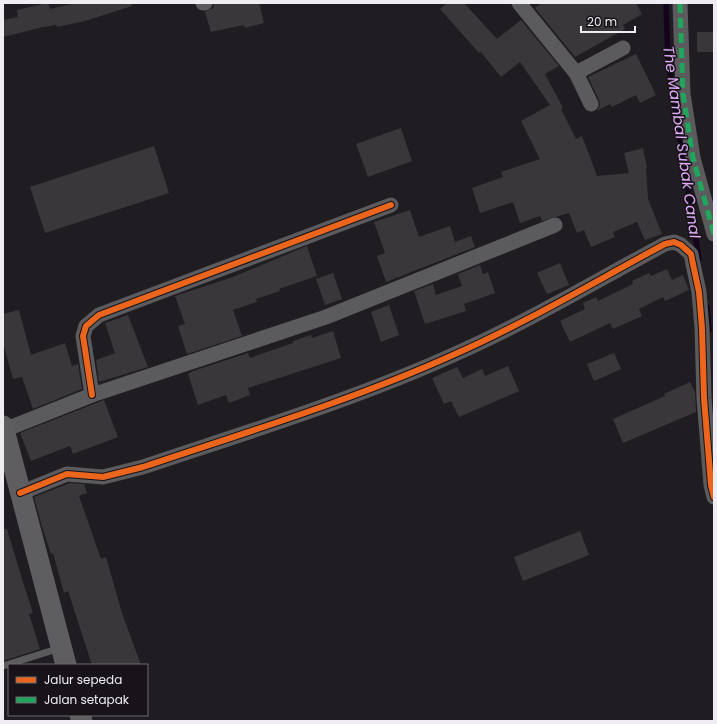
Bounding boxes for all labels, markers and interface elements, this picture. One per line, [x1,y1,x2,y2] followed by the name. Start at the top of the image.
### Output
[581,8,635,34] scale bar
[587,13,617,30] text: 20 m
[658,44,706,240] water label: The Mambal Subak Canal
[8,664,148,716] legend
[44,671,122,688] text: Jalur sepeda
[44,691,130,708] text: Jalan setapak

